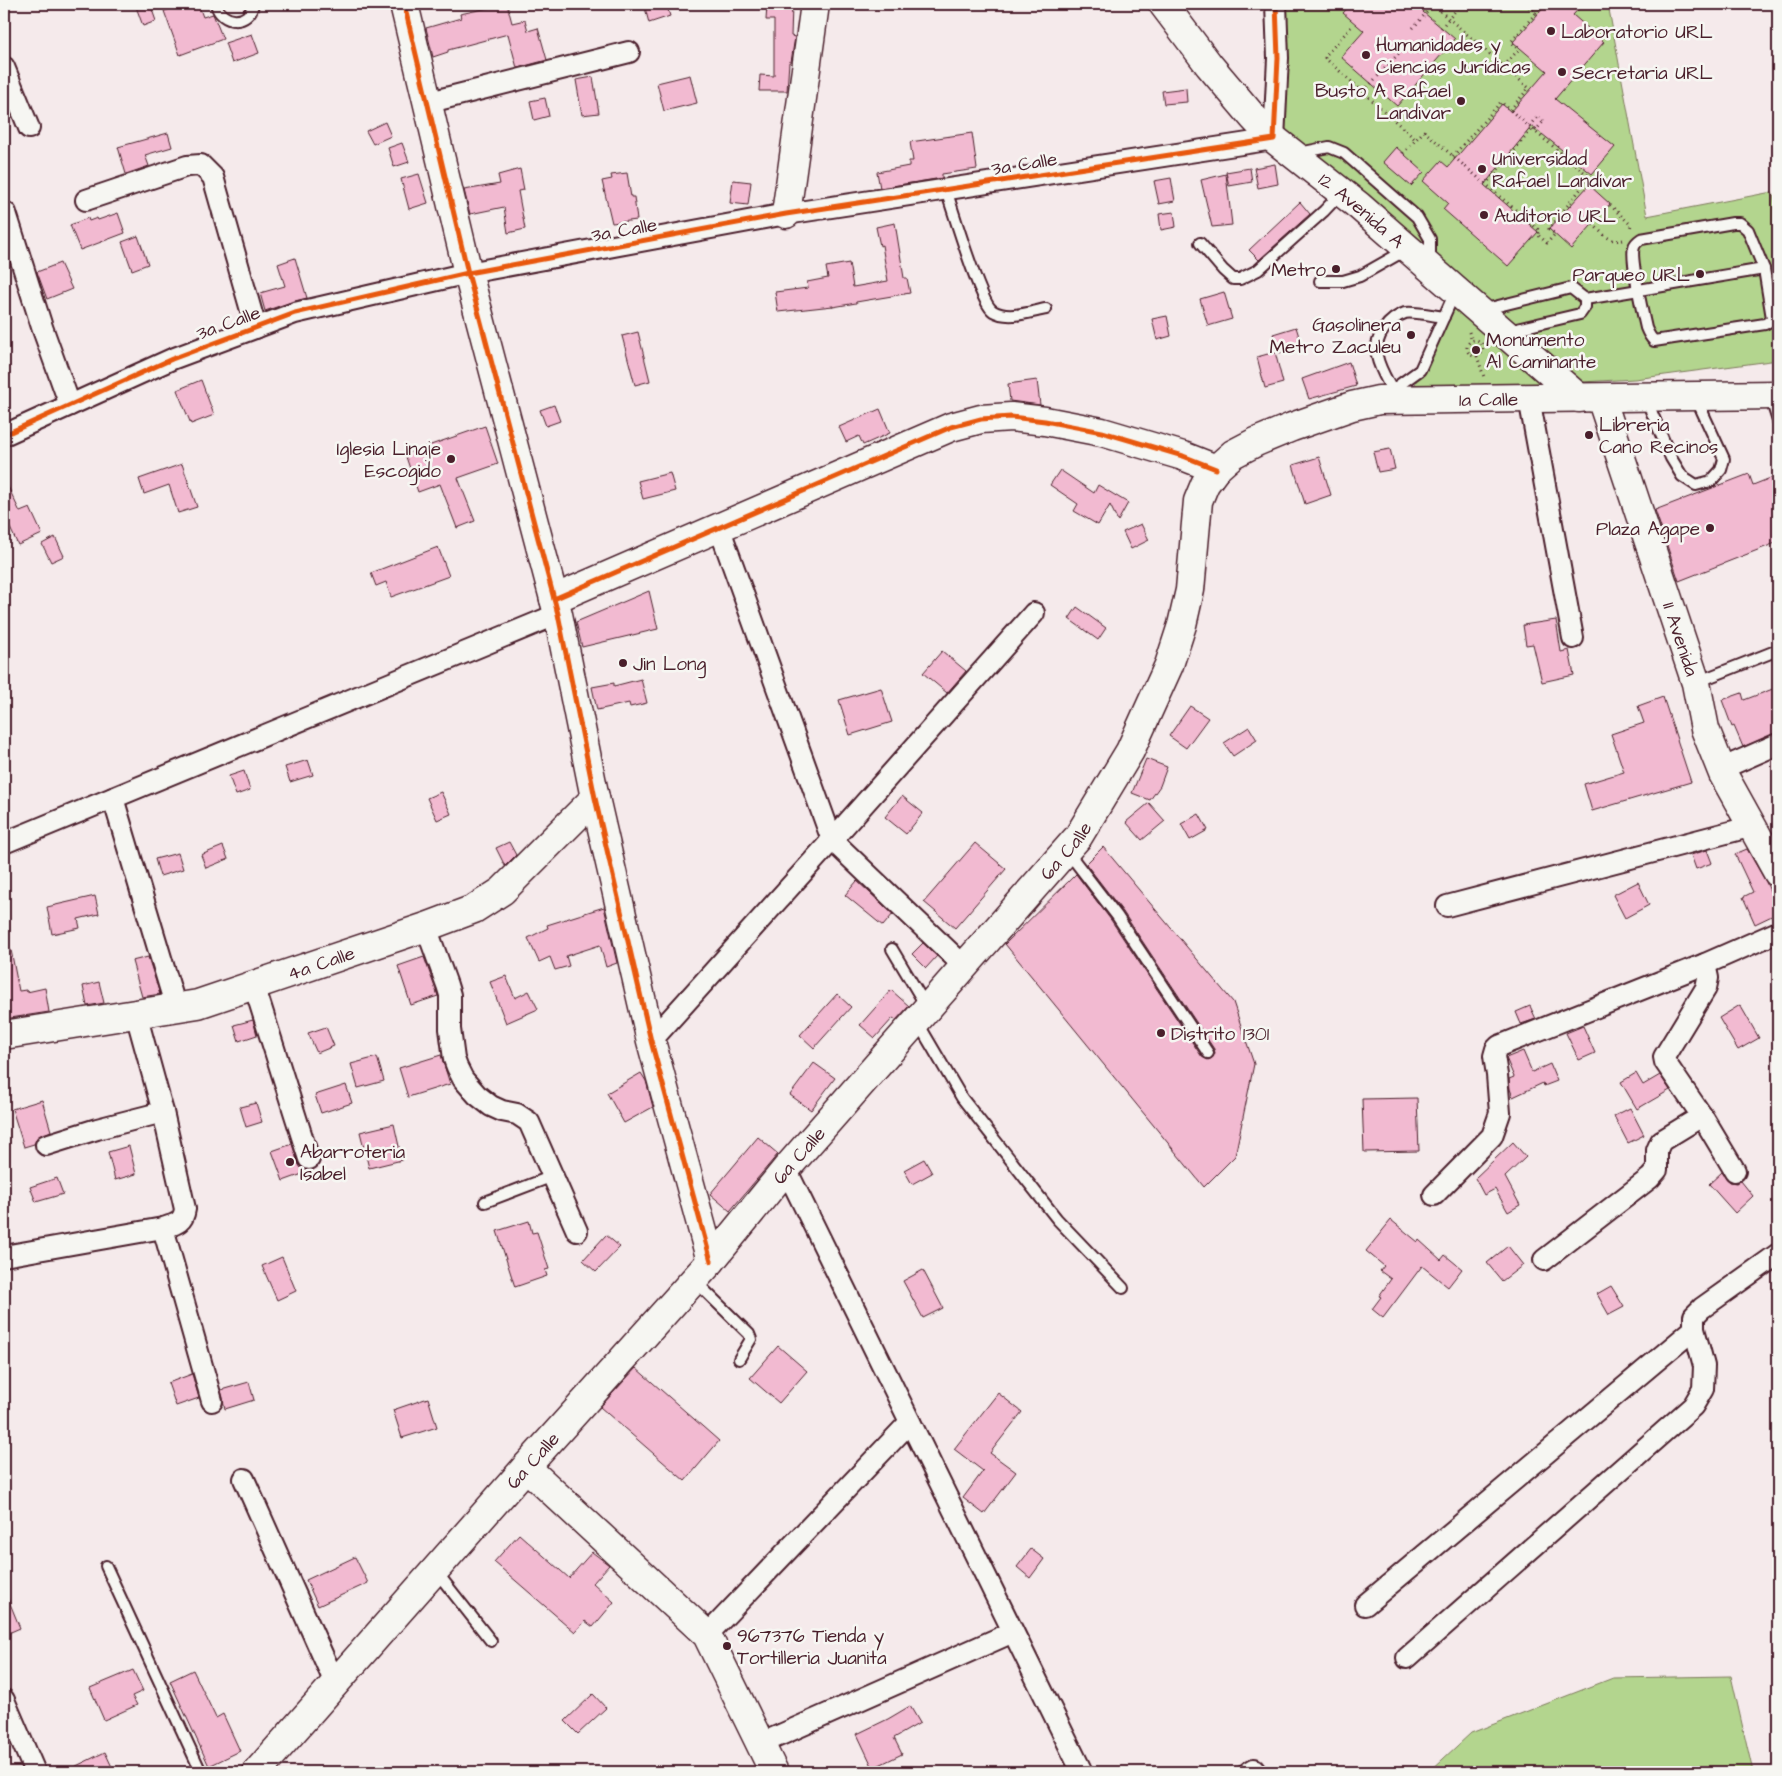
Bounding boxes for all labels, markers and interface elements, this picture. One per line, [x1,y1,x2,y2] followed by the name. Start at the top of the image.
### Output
[1561,19,1713,46] place label: Laboratorio URL
[1545,25,1557,37] marker: Laboratorio URL
[1376,32,1531,81] place label: Humanidades y Ciencias Jurídicas
[1360,49,1372,61] marker: Humanidades y Ciencias Jurídicas
[1572,60,1713,87] place label: Secretaria URL
[1556,66,1568,78] marker: Secretaria URL
[1315,78,1452,127] place label: Busto A Rafael Landivar
[1455,95,1467,107] marker: Busto A Rafael Landivar
[989,146,1059,183] street label: 3a Calle
[1492,146,1632,195] place label: Universidad Rafael Landívar
[1476,163,1488,175] marker: Universidad Rafael Landívar
[1312,167,1410,255] street label: 12 Avenida A
[1494,203,1616,230] place label: Auditorio URL
[1478,209,1490,221] marker: Auditorio URL
[589,211,659,250] street label: 3a Calle
[1271,257,1326,284] place label: Metro
[1572,262,1690,289] place label: Parqueo URL
[1330,263,1342,275] marker: Metro
[1694,268,1706,280] marker: Parqueo URL
[193,299,264,347] street label: 3a Calle
[1269,312,1401,361] place label: Gasolinera Metro Zaculeu
[1486,327,1596,376] place label: Monumento Al Caminante
[1405,329,1417,341] marker: Gasolinera Metro Zaculeu
[1470,344,1482,356] marker: Monumento Al Caminante
[1459,386,1518,414] street label: 1a Calle
[1599,412,1718,461] place label: Libreria Cano Recinos
[1583,429,1595,441] marker: Libreria Cano Recinos
[337,436,441,486] place label: Iglesia Linaje Escogido
[445,453,457,465] marker: Iglesia Linaje Escogido
[1596,516,1700,544] place label: Plaza Agape
[1704,522,1716,534] marker: Plaza Agape
[1655,599,1705,680] street label: 11 Avenida
[633,651,706,679] place label: Jin Long
[617,657,629,669] marker: Jin Long
[1034,817,1099,886] street label: 6a Calle
[284,940,359,988] street label: 4a Calle
[1171,1021,1270,1048] place label: Distrito 1301
[1155,1027,1167,1039] marker: Distrito 1301
[767,1121,832,1191] street label: 6a Calle
[300,1139,405,1188] place label: Abarroteria Isabel
[284,1156,296,1168] marker: Abarroteria Isabel
[500,1427,566,1496] street label: 6a Calle
[737,1623,887,1672] place label: 967376 Tienda y Tortilleria Juanita
[721,1640,733,1652] marker: 967376 Tienda y Tortilleria Juanita

